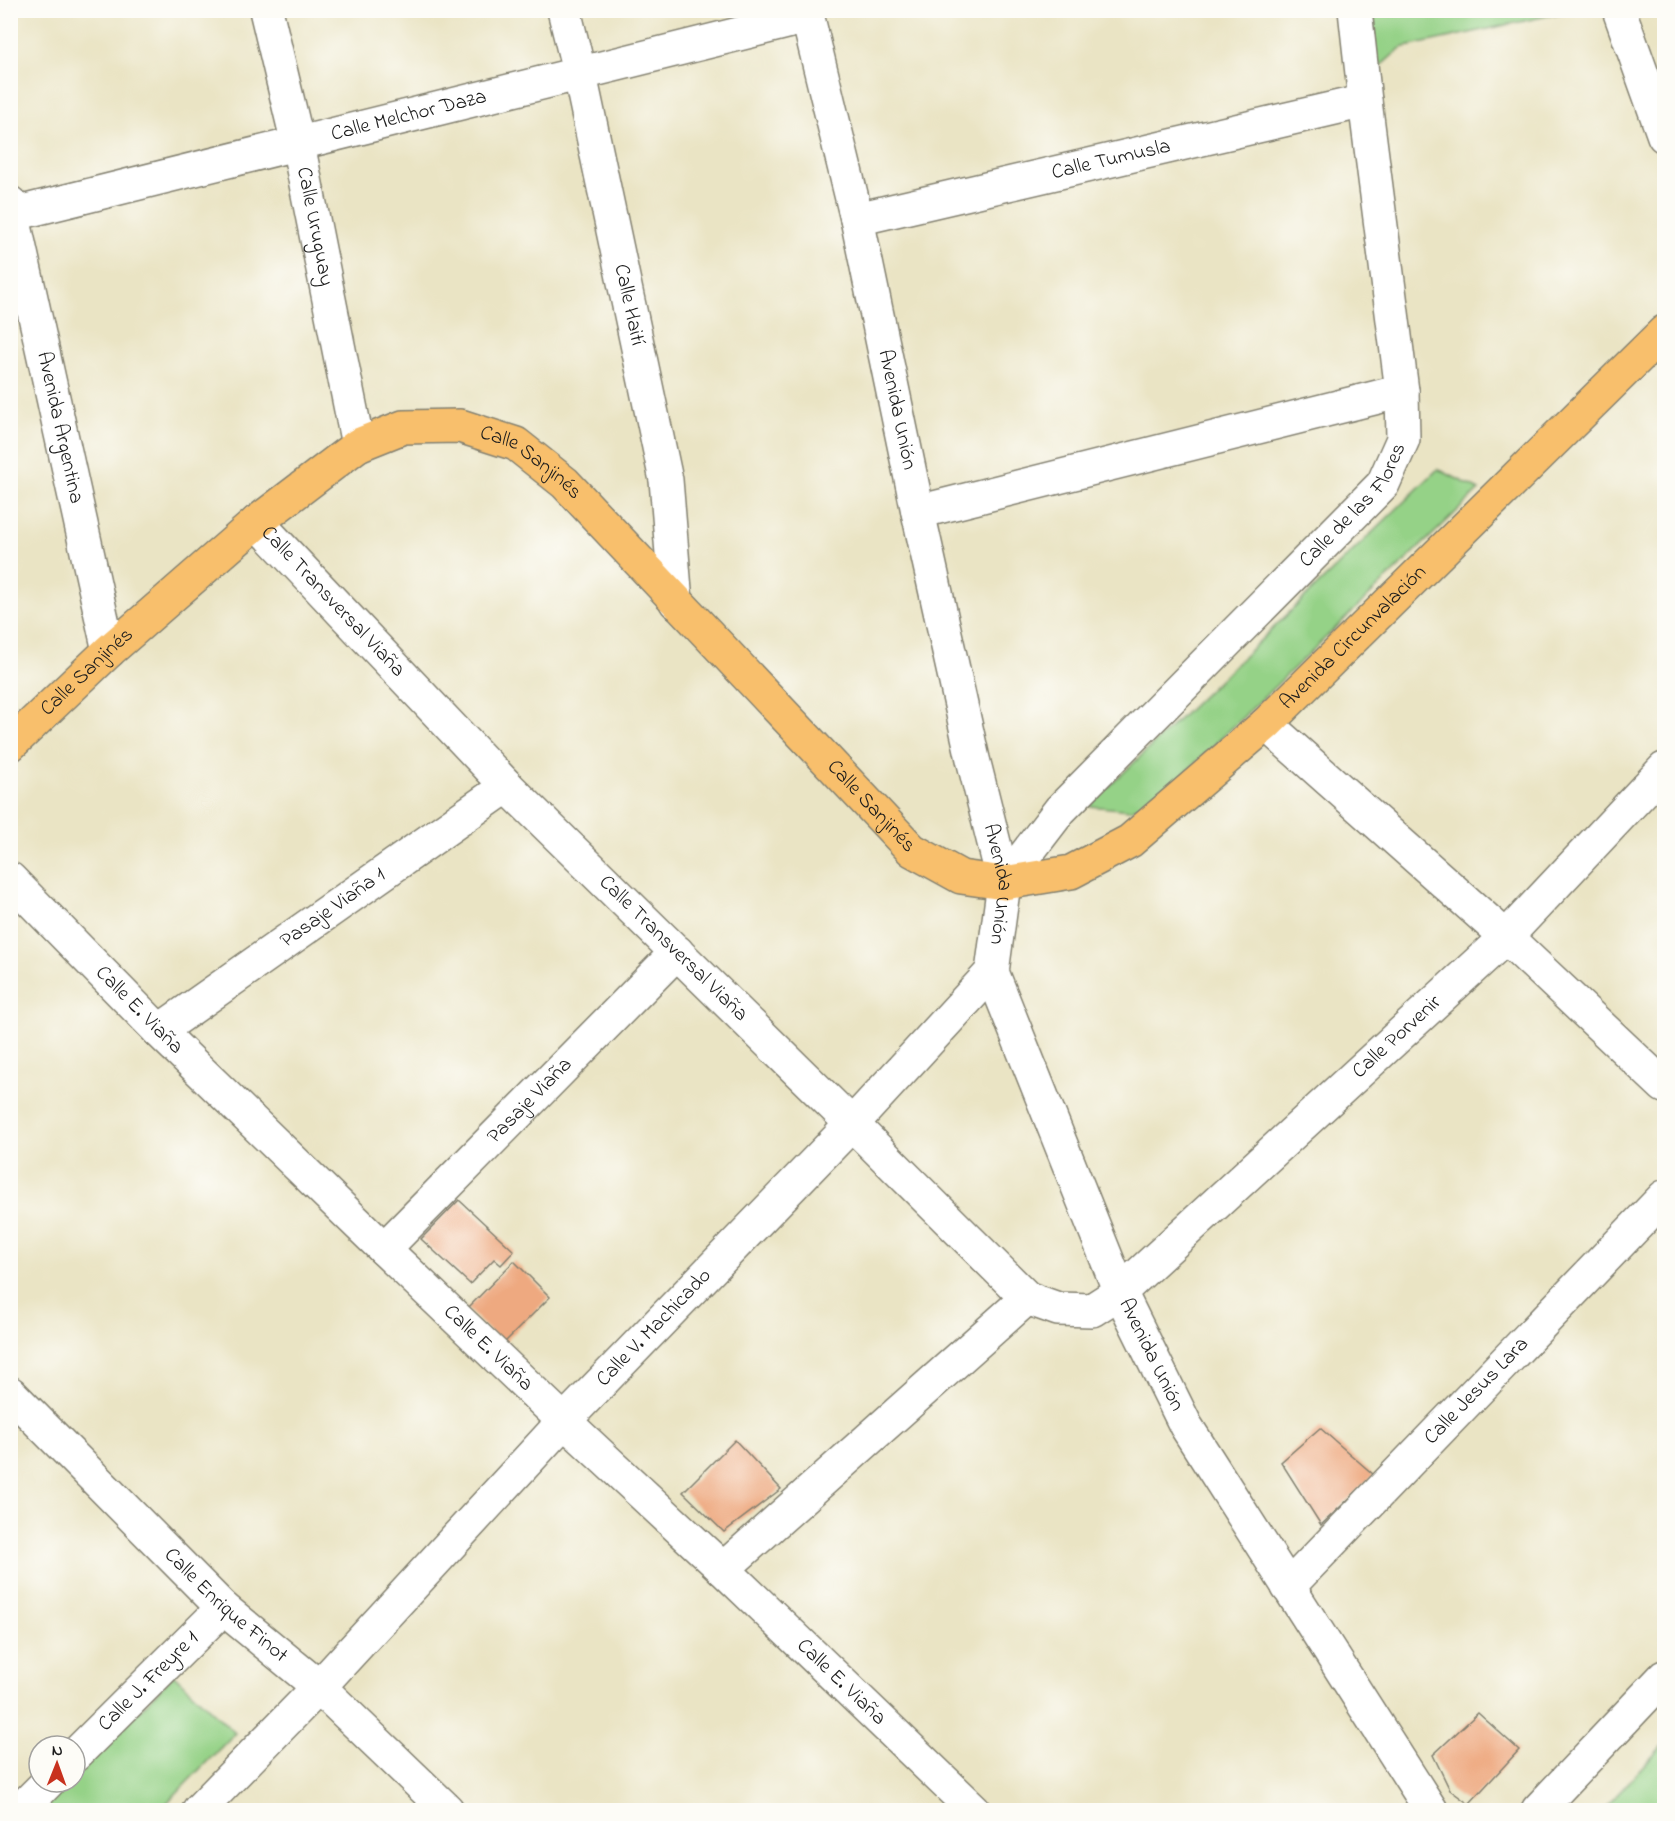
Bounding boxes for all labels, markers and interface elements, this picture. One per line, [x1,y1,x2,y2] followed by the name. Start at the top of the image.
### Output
[328,82,490,150] street label: Calle Melchor Daza
[1049,132,1174,188] street label: Calle Tumusla
[288,164,341,289] street label: Calle Uruguay
[606,261,652,349] street label: Calle Haití
[870,347,924,473] street label: Avenida Unión
[28,349,91,506] street label: Avenida Argentina
[476,418,589,507] street label: Calle Sanjinés
[1293,438,1414,575] street label: Calle de las Flores
[253,519,412,684] street label: Calle Transversal Viaña
[1273,558,1434,717] street label: Avenida Circunvalación
[34,621,140,724] street label: Calle Sanjinés
[819,753,922,860] street label: Calle Sanjinés
[975,821,1019,946] street label: Avenida Unión
[274,861,392,956] street label: Pasaje Viaña 1
[591,868,755,1029] street label: Calle Transversal Viaña
[88,959,190,1062] street label: Calle E. Viaña
[1346,988,1449,1086] street label: Calle Porvenir
[480,1051,580,1151] street label: Pasaje Viaña
[590,1262,719,1394] street label: Calle V. Machicado
[1111,1294,1192,1417] street label: Avenida Unión
[436,1298,540,1399] street label: Calle E. Viaña
[1417,1330,1536,1452] street label: Calle Jesus Lara
[157,1541,294,1670] street label: Calle Enrique Finot
[91,1624,206,1739] street label: Calle J. Freyre 1
[789,1632,893,1733] street label: Calle E. Viaña
[27,1734,87,1794] north arrow
[52,1739,63,1763] text: N

